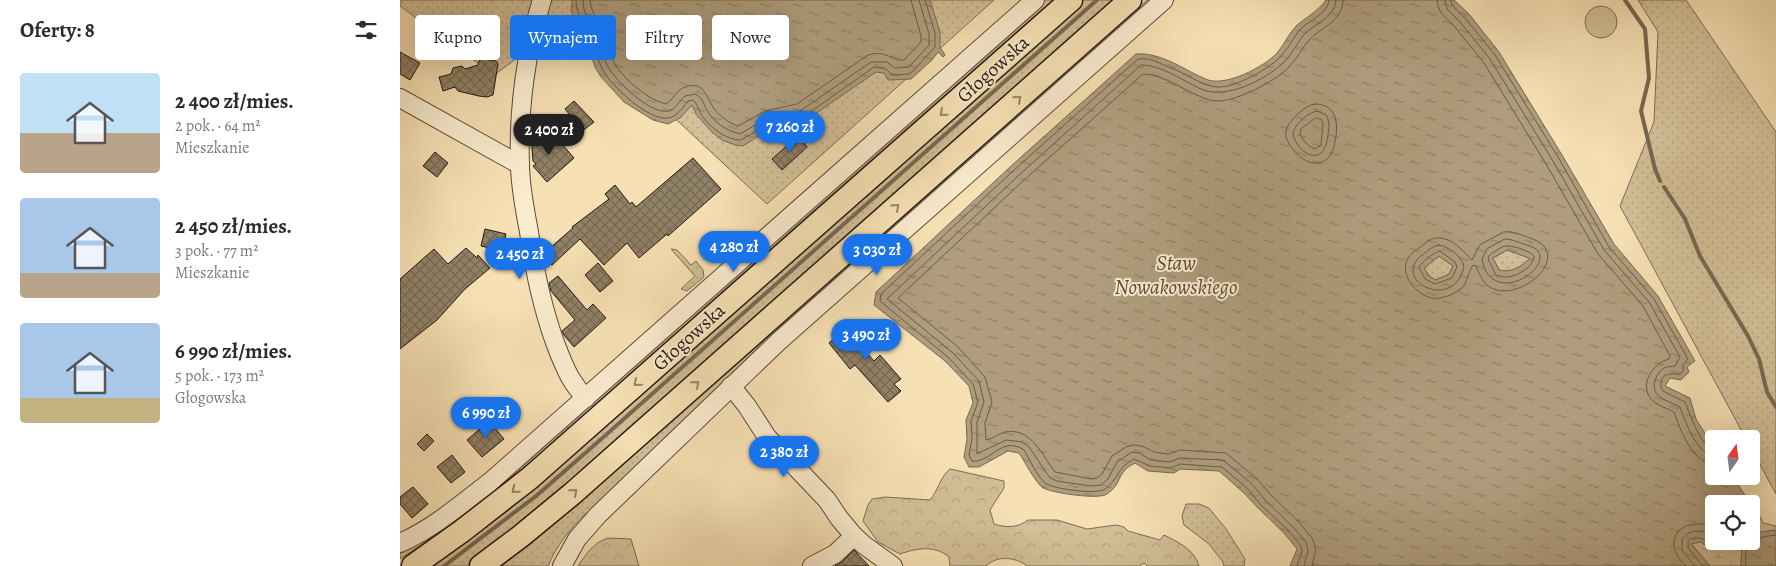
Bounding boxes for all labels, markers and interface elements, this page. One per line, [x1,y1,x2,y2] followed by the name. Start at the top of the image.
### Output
[415,15,500,60] chip: Kupno
[510,15,616,60] chip: Wynajem
[626,15,702,60] chip: Filtry
[712,15,789,60] chip: Nowe
[20,16,95,44] text: Oferty: 8
[352,16,380,44] icon: filters
[951,29,1036,109] street label: Głogowska
[175,87,294,115] text: 2 400 zł/mies.
[60,93,120,153] icon: home
[1012,96,1021,105] one-way arrow
[939,108,948,117] one-way arrow
[738,110,842,153] pin: 7 260 zł
[497,114,601,156] pin: 2 400 zł
[175,115,261,137] text: 2 pok. · 64 m²
[766,116,814,138] text: 7 260 zł
[524,119,574,141] text: 2 400 zł
[175,137,249,159] text: Mieszkanie
[890,204,899,213] one-way arrow
[175,212,292,240] text: 2 450 zł/mies.
[60,218,120,278] icon: home
[682,230,786,273] pin: 4 280 zł
[825,234,929,276] pin: 3 030 zł
[710,236,758,258] text: 4 280 zł
[468,238,572,280] pin: 2 450 zł
[853,239,901,261] text: 3 030 zł
[175,240,258,262] text: 3 pok. · 77 m²
[496,243,544,265] text: 2 450 zł
[1115,249,1237,301] water label: Staw Nowakowskiego
[175,262,249,284] text: Mieszkanie
[647,297,732,377] street label: Głogowska
[814,318,918,361] pin: 3 490 zł
[842,324,890,346] text: 3 490 zł
[175,337,292,365] text: 6 990 zł/mies.
[60,343,120,403] icon: home
[175,365,264,387] text: 5 pok. · 173 m²
[634,378,643,387] one-way arrow
[690,381,699,390] one-way arrow
[175,387,246,409] text: Głogowska
[434,396,538,439] pin: 6 990 zł
[462,402,510,424] text: 6 990 zł
[1705,430,1760,485] north arrow
[1705,430,1760,550] map controls
[732,436,836,478] pin: 2 380 zł
[760,441,808,463] text: 2 380 zł
[512,485,521,493] one-way arrow
[568,489,577,498] one-way arrow
[1705,495,1760,550] button: locate

